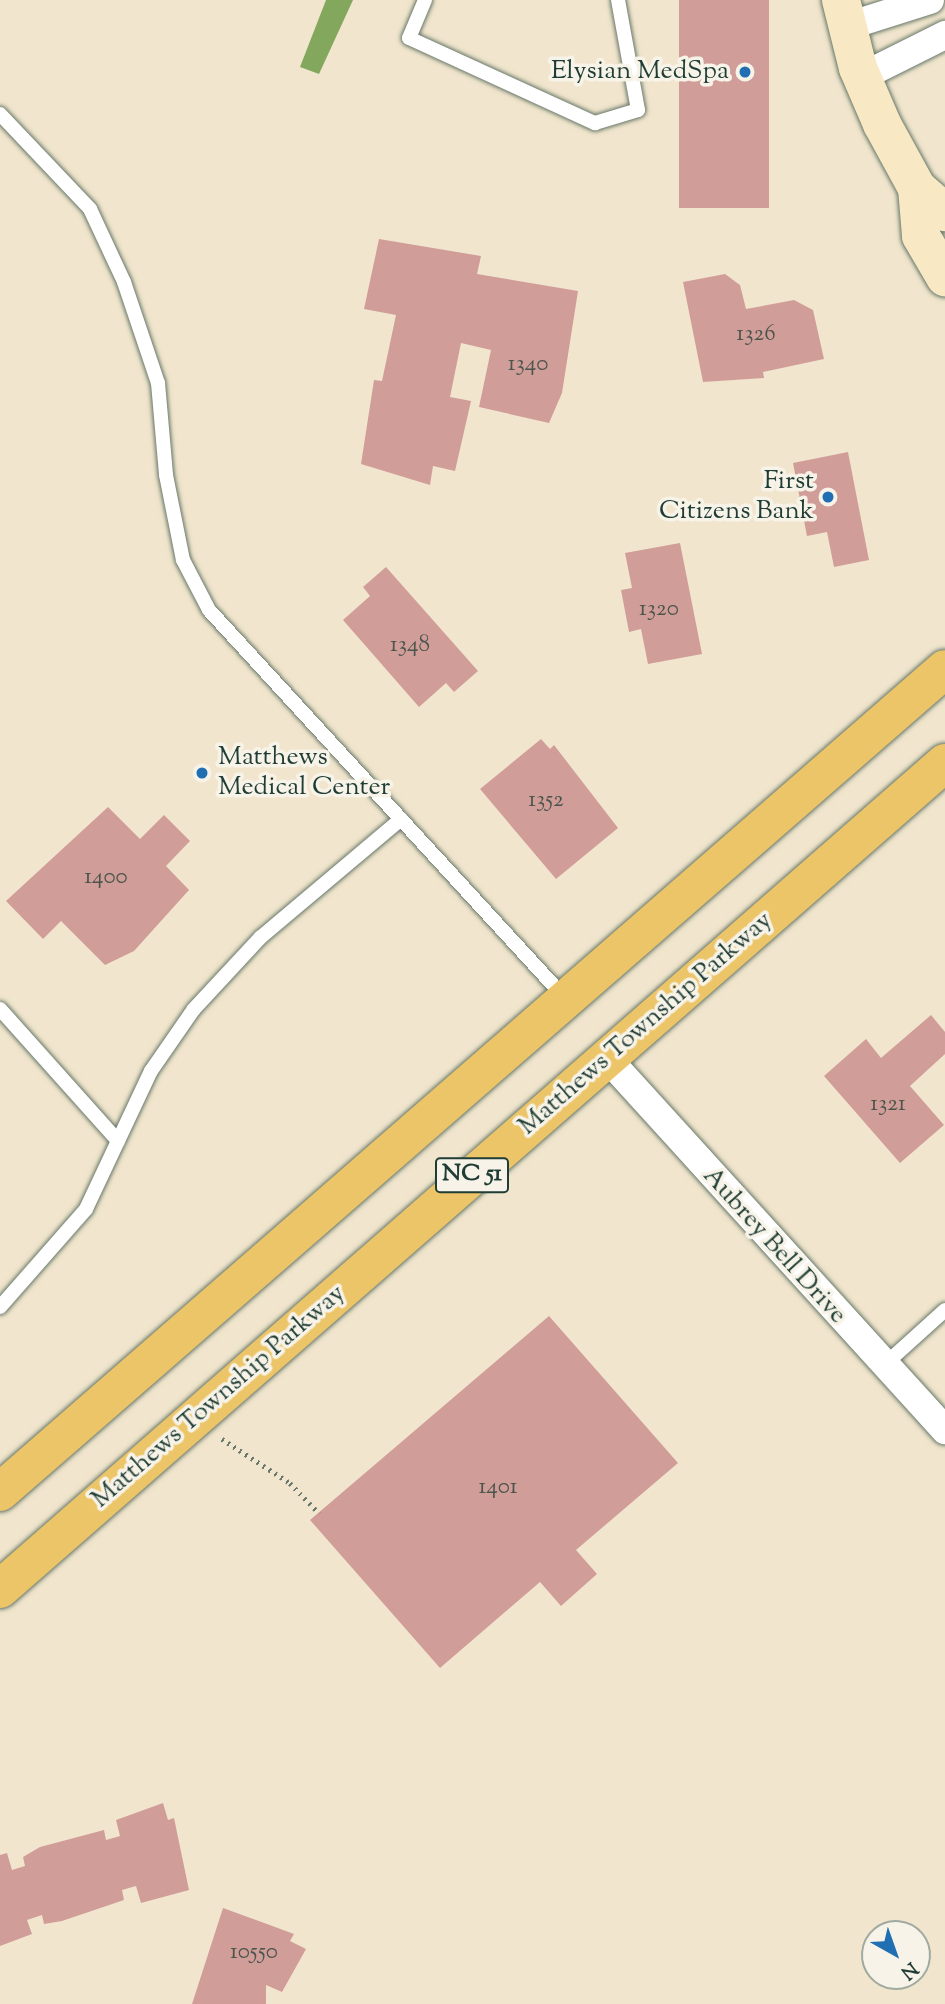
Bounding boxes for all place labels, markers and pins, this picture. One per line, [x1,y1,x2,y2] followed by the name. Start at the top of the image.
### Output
[551,56,729,88] place label: Elysian MedSpa
[735,62,755,82] marker: Elysian MedSpa
[659,466,814,528] place label: First Citizens Bank
[820,489,836,505] marker: First Citizens Bank
[218,742,390,804] place label: Matthews Medical Center
[192,763,212,783] marker: Matthews Medical Center

